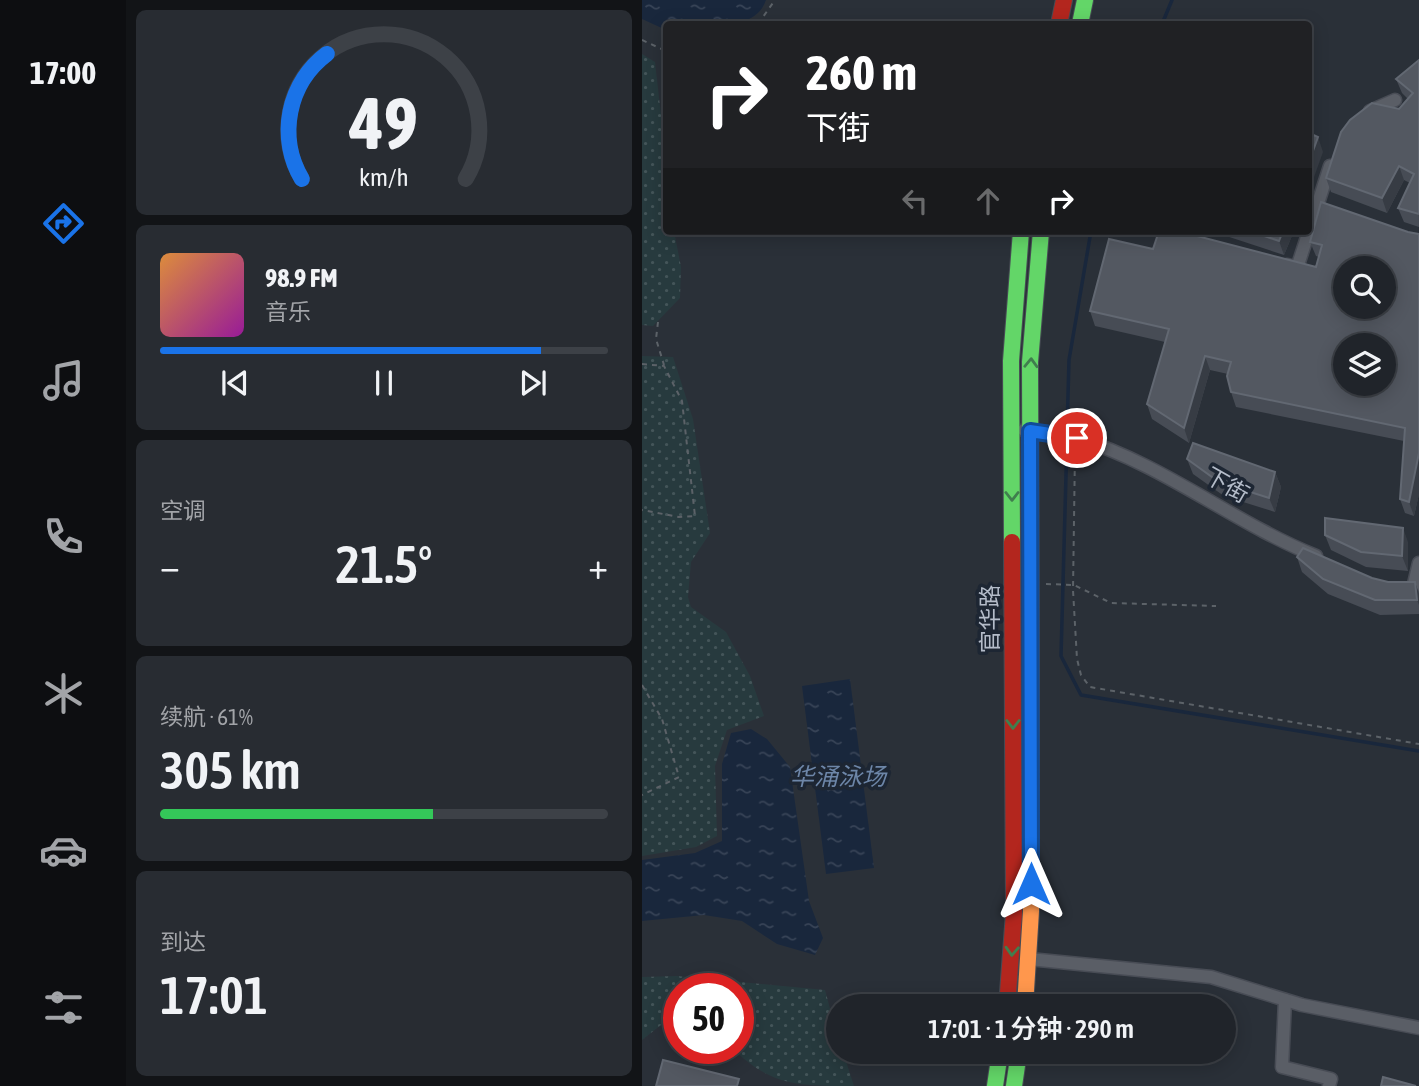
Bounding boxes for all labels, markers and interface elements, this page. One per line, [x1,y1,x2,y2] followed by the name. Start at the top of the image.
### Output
[806,44,917,100] text: 260 m
[691,49,782,140] icon: right
[30,54,96,91] text: 17:00
[349,81,418,164] text: 49
[806,109,870,146] text: 下街
[359,162,409,190] text: km/h
[896,182,934,220] icon: left
[969,182,1007,220] icon: ahead
[1042,182,1080,220] icon: right
[39,199,88,248] icon: directions
[1333,256,1396,396] map controls
[1333,256,1396,319] button: search
[265,263,338,293] text: 98.9 FM
[265,299,311,325] text: 音乐
[1333,333,1396,396] button: layers
[39,356,88,405] icon: music
[1023,357,1038,368] one-way arrow
[216,364,254,402] icon: previous
[365,364,403,402] icon: pause
[514,364,552,402] icon: next
[1047,408,1107,468] pin
[1058,419,1096,457] icon: arrive
[1201,462,1253,508] street label: 下街
[1004,492,1020,502] one-way arrow
[160,498,206,524] text: 空调
[39,512,88,561] icon: phone
[336,534,432,594] text: 21.5°
[160,544,180,587] text: −
[588,544,608,587] text: +
[977,585,1003,654] street label: 官华路
[39,669,88,718] icon: climate
[160,704,253,730] text: 续航 · 61%
[1005,719,1021,730] one-way arrow
[160,740,301,800] text: 305 km
[790,763,888,790] water label: 华涌泳场
[39,826,88,875] icon: car
[994,847,1068,921] position arrow
[160,929,206,955] text: 到达
[1004,946,1019,957] one-way arrow
[160,965,268,1025] text: 17:01
[663,973,754,1064] speed limit sign: 50
[39,983,88,1032] icon: filters
[928,1014,1134,1044] text: 17:01 · 1 分钟 · 290 m

